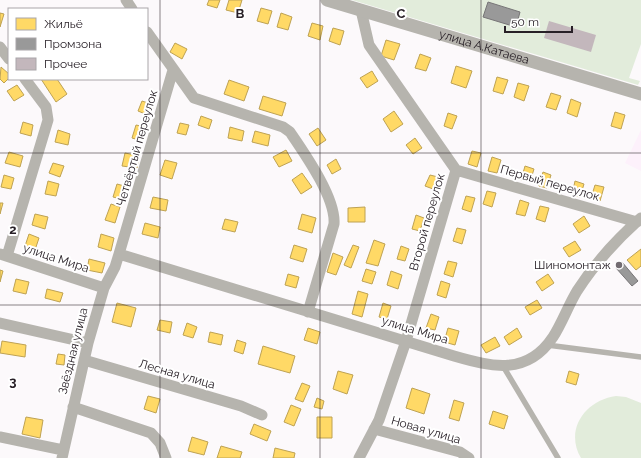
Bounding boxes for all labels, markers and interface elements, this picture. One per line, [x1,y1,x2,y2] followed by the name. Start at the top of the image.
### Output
[236,6,245,21] text: B
[397,6,406,21] text: C
[8,8,148,80] legend
[505,8,572,34] scale bar
[511,15,539,29] text: 50 m
[44,17,83,31] text: Жильё
[437,27,531,67] street label: улица А.Катаева
[44,37,102,51] text: Промзона
[44,57,87,71] text: Прочее
[114,88,160,208] street label: Четвёртый переулок
[499,162,601,204] street label: Первый переулок
[406,172,448,272] street label: Второй переулок
[9,222,17,237] text: 2
[21,241,91,275] street label: улица Мира
[534,258,612,272] place label: Шиномонтаж
[614,260,624,270] marker: Шиномонтаж
[55,306,91,396] street label: Звёздная улица
[380,313,450,347] street label: улица Мира
[137,356,217,392] street label: Лесная улица
[9,374,17,389] text: 3
[390,413,462,447] street label: Новая улица

